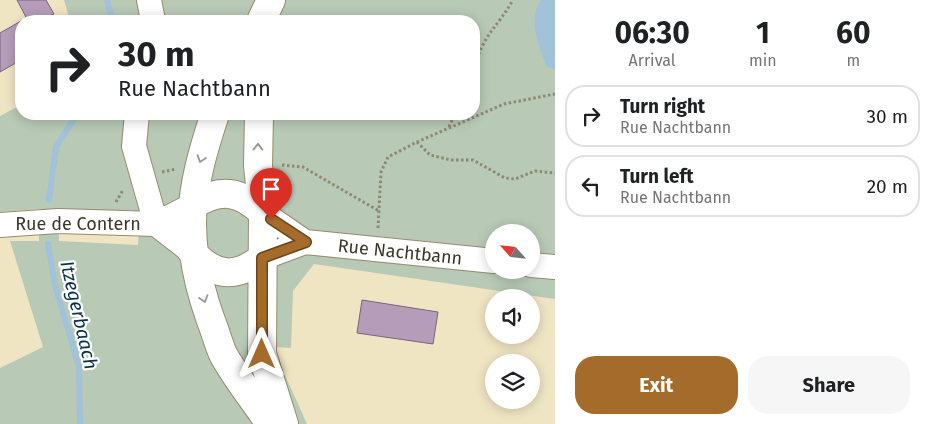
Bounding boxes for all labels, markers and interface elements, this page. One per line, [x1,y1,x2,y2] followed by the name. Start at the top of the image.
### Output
[614,15,690,51] text: 06:30
[756,15,770,51] text: 1
[836,15,871,51] text: 60
[118,33,195,75] text: 30 m
[35,35,100,100] icon: right
[629,51,675,70] text: Arrival
[749,51,777,70] text: min
[846,51,860,70] text: m
[118,75,271,102] text: Rue Nachtbann
[620,95,705,118] text: Turn right
[577,102,605,130] icon: right
[867,105,908,128] text: 30 m
[620,118,731,137] text: Rue Nachtbann
[253,143,263,151] one-way arrow
[196,154,206,163] one-way arrow
[620,165,694,188] text: Turn left
[250,168,292,219] pin
[577,172,605,200] icon: left
[257,175,285,203] icon: arrive
[867,175,908,198] text: 20 m
[620,188,731,207] text: Rue Nachtbann
[15,213,141,235] street label: Rue de Contern
[485,224,540,279] north arrow
[485,224,540,409] map controls
[337,235,463,269] street label: Rue Nachtbann
[55,258,103,372] water label: Itzegerbaach
[485,289,540,344] button: sound
[198,295,208,303] one-way arrow
[235,327,287,379] position arrow
[485,354,540,409] button: layers
[575,356,738,414] button: Exit
[748,356,910,414] button: Share

